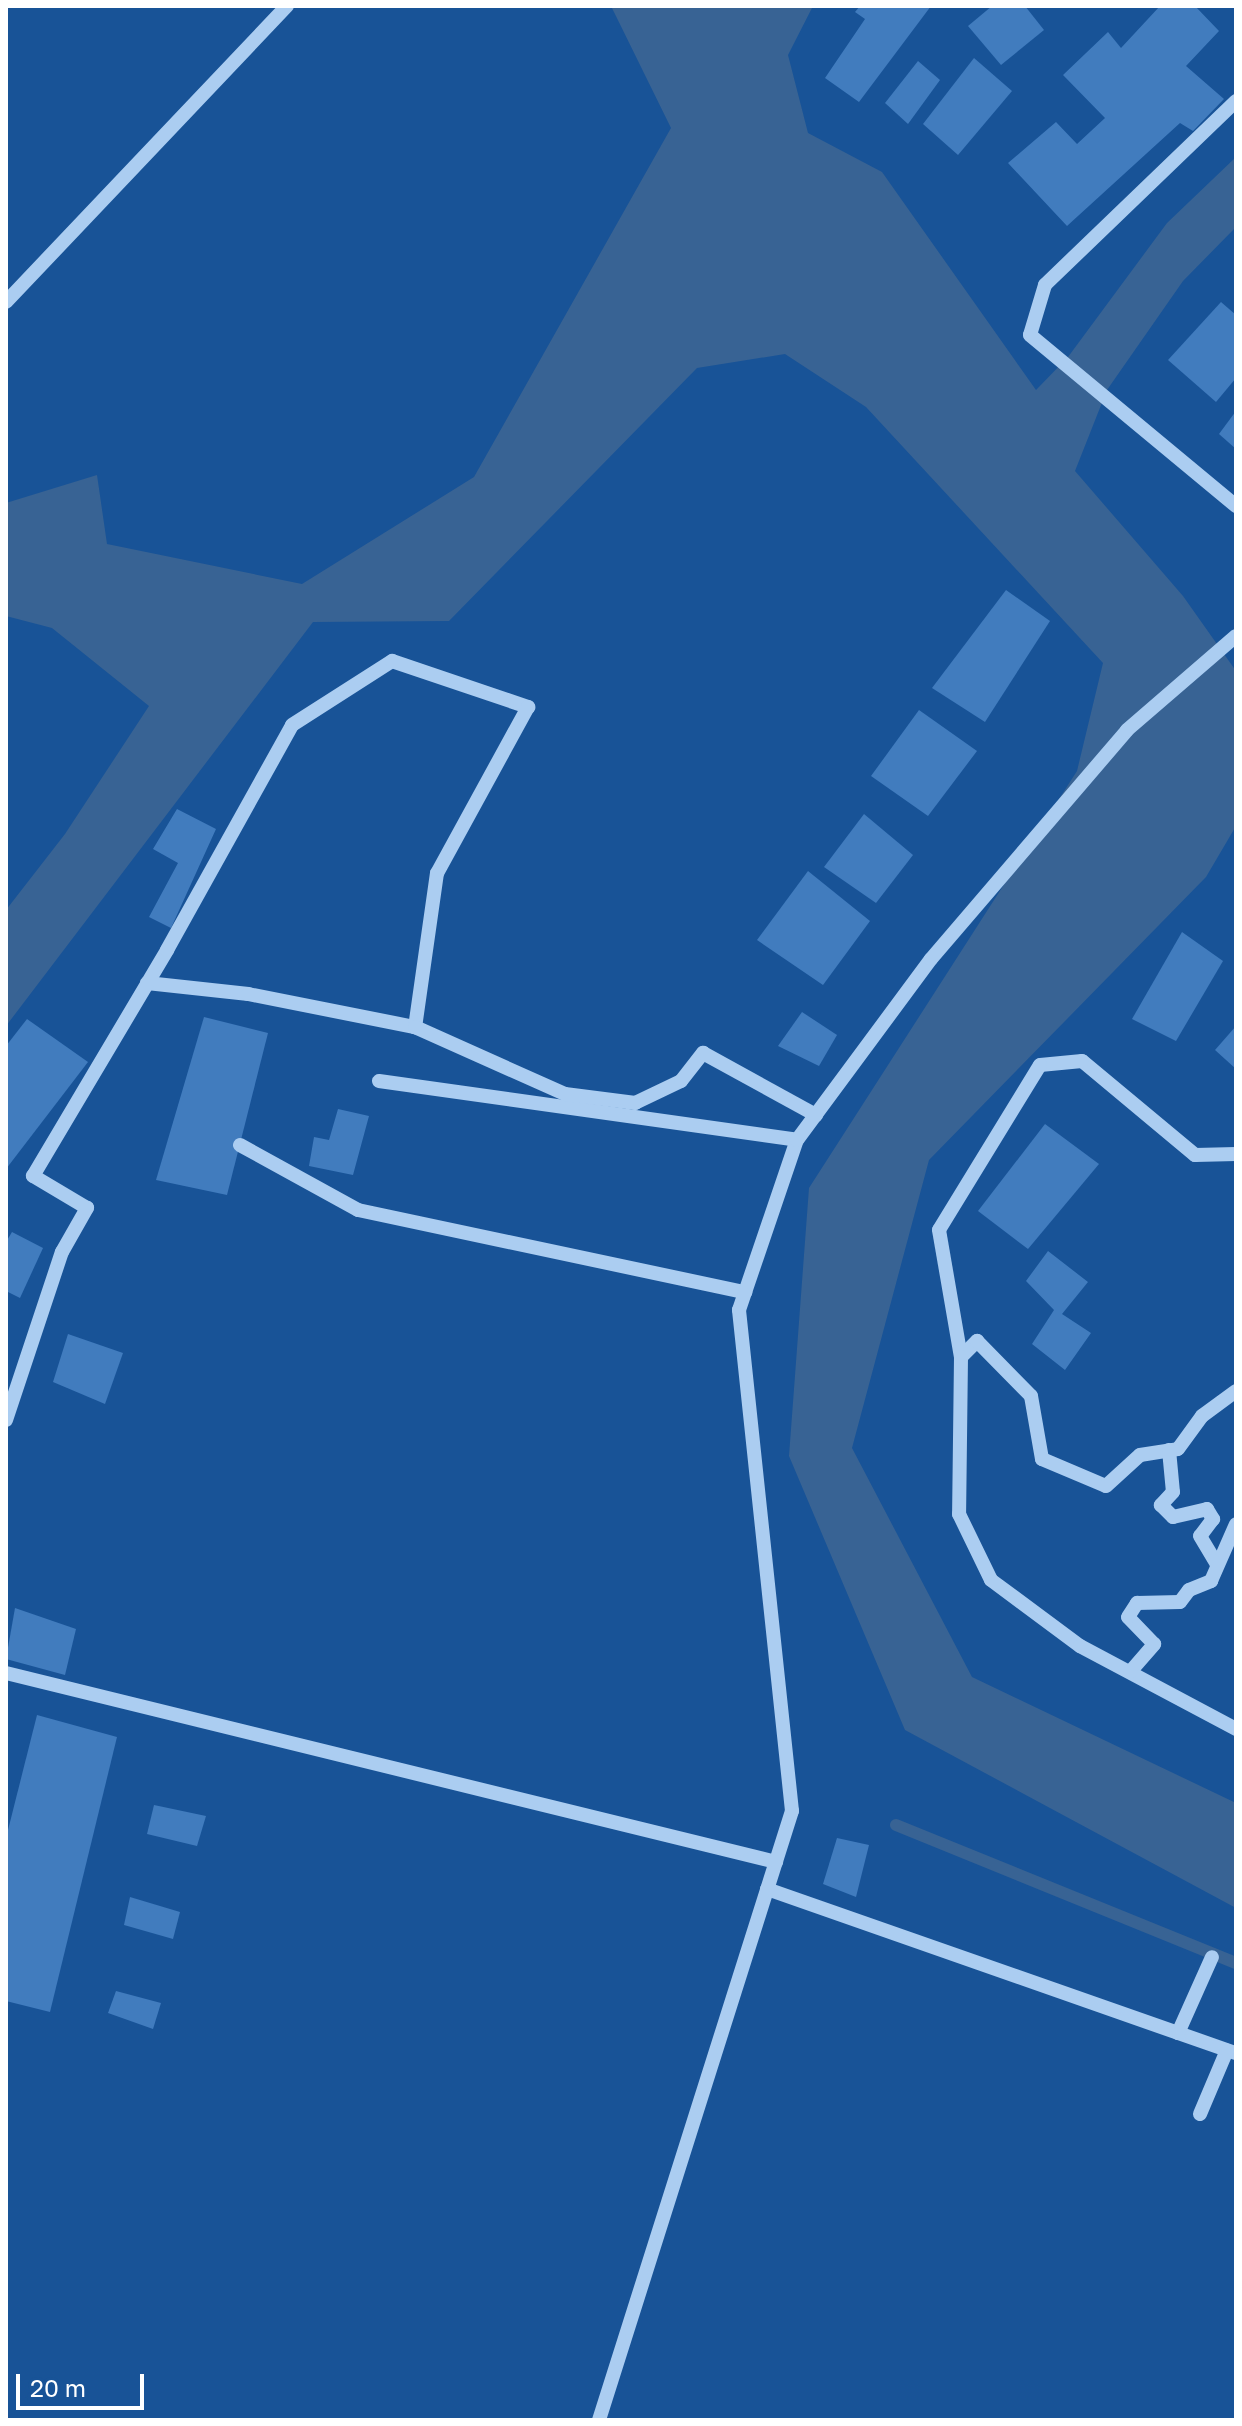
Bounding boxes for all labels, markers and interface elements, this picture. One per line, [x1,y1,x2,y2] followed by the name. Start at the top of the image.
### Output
[20,2358,148,2408] scale bar
[30,2373,86,2402] text: 20 m

